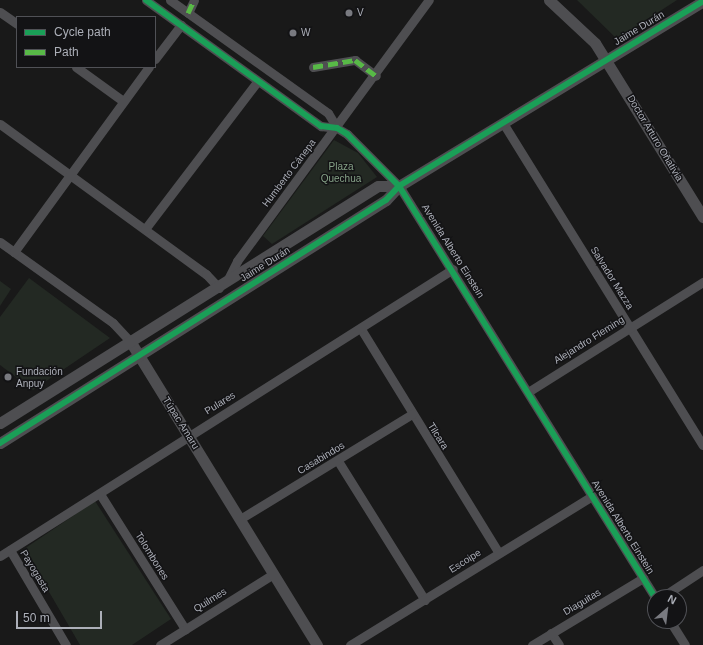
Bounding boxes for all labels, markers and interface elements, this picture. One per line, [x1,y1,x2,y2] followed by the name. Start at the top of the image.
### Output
[357,7,364,19] place label: V
[344,8,354,18] marker: V
[612,8,666,48] street label: Jaime Durán
[16,16,156,68] legend
[54,25,111,39] text: Cycle path
[301,27,310,39] place label: W
[288,28,298,38] marker: W
[54,45,79,59] text: Path
[624,93,686,183] street label: Doctor Arturo Oñativia
[260,137,318,209] street label: Humberto Cánepa
[321,160,361,184] park label: Plaza Quechua
[419,202,487,300] street label: Avenida Alberto Einstein
[238,244,292,284] street label: Jaime Durán
[588,244,636,312] street label: Salvador Mazza
[552,314,626,366] street label: Alejandro Fleming
[16,365,63,388] place label: Fundación Anpuy
[3,372,13,382] marker: Fundación Anpuy
[202,389,238,417] street label: Pulares
[160,394,202,452] street label: Túpac Amaru
[425,420,451,452] street label: Tilcara
[295,439,347,477] street label: Casabindos
[589,478,657,576] street label: Avenida Alberto Einstein
[133,530,171,582] street label: Tolombones
[447,546,483,576] street label: Escoipe
[18,548,52,594] street label: Payogasta
[191,585,229,615] street label: Quilmes
[561,586,603,618] street label: Diaguitas
[647,589,687,629] north arrow
[666,592,678,606] text: N
[18,603,104,629] scale bar
[23,611,50,625] text: 50 m

